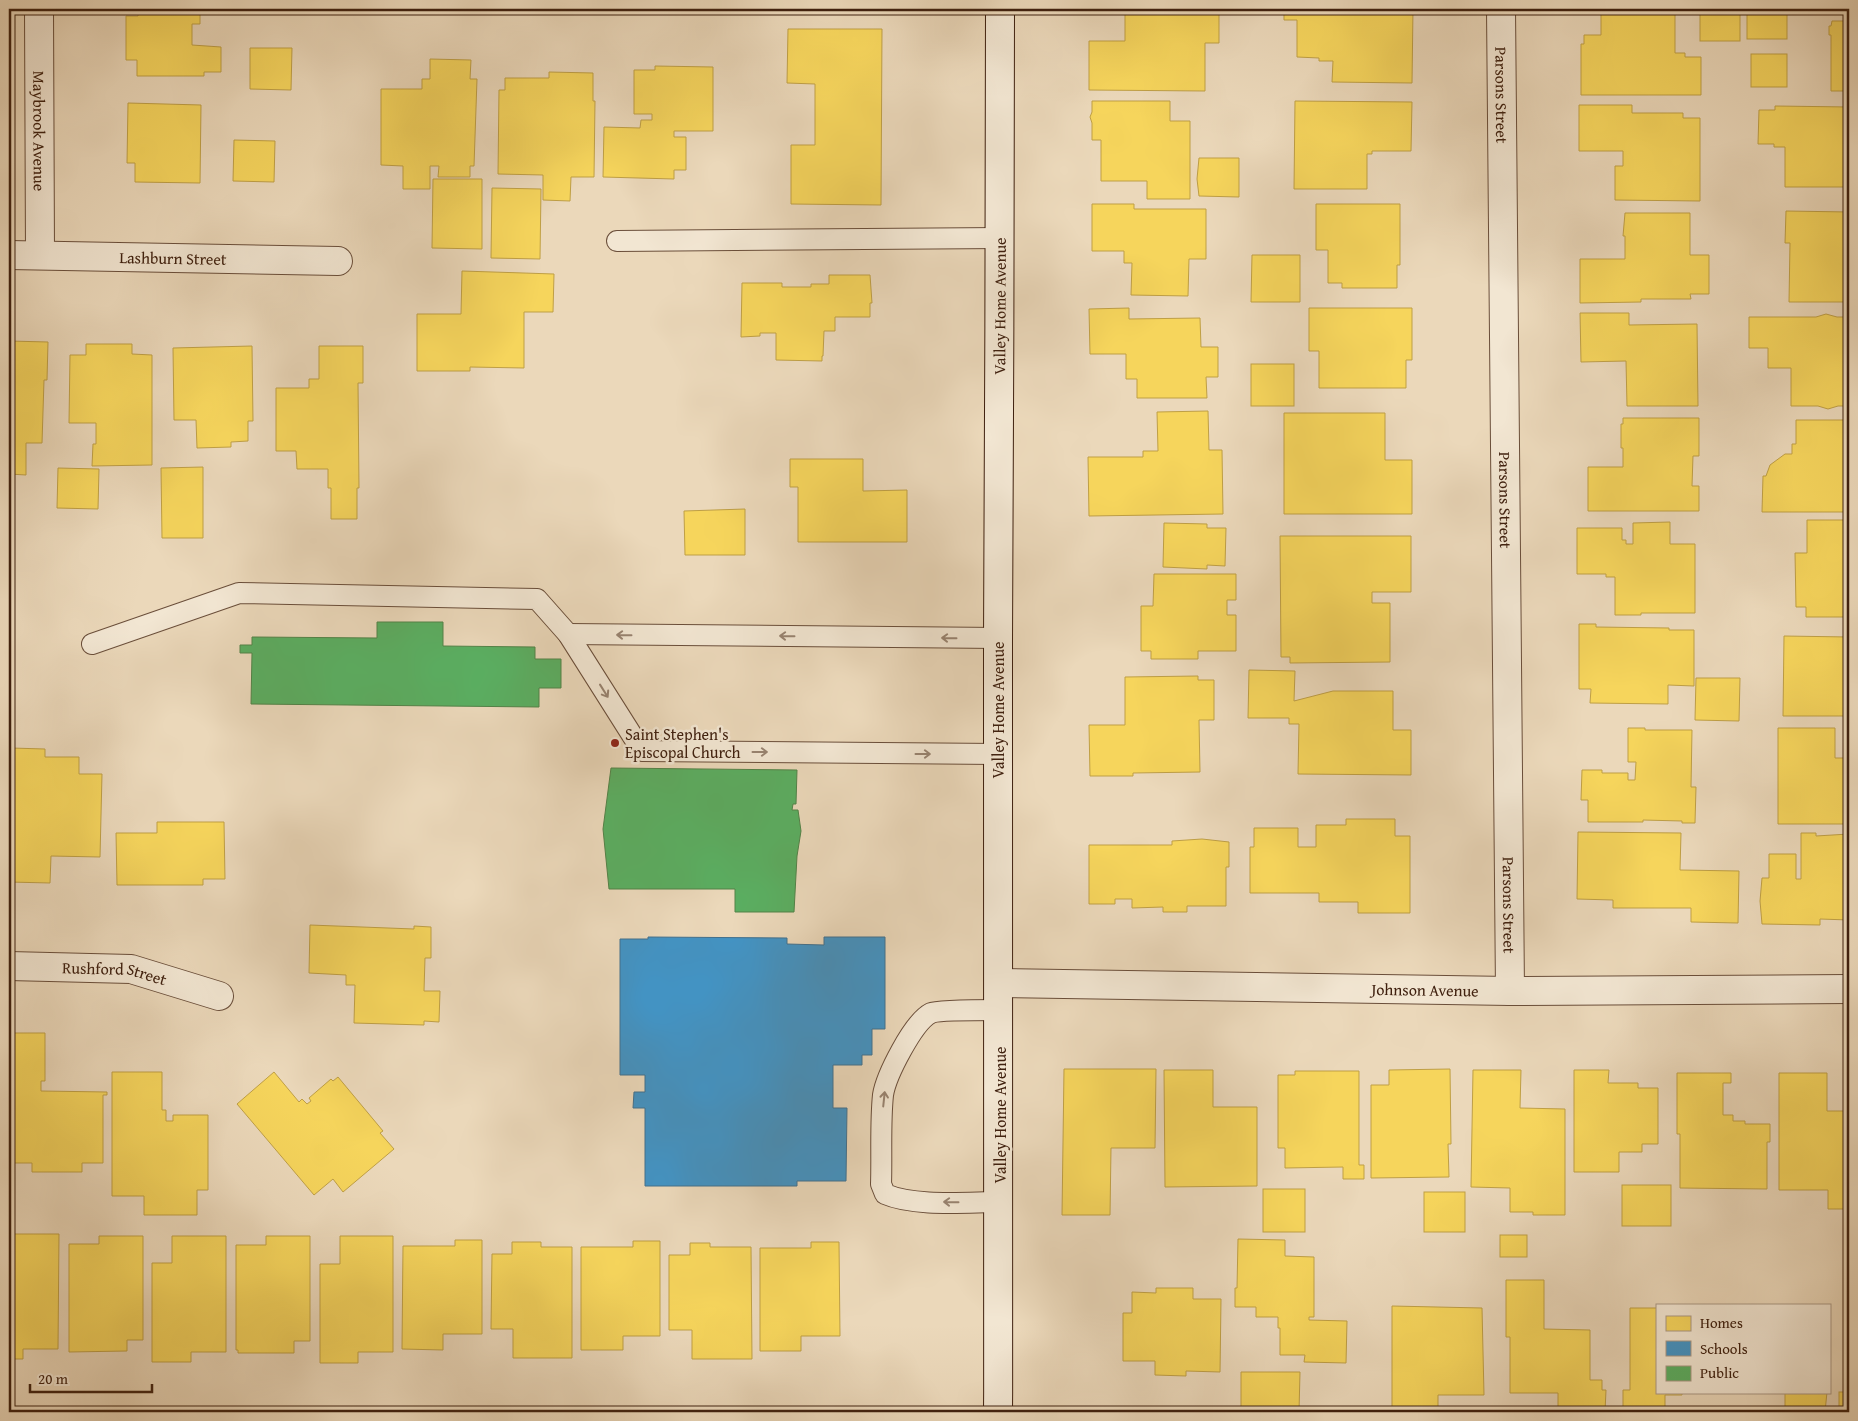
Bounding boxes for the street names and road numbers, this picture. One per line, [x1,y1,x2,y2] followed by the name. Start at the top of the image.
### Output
[1489,47,1514,144] street label: Parsons Street
[27,71,52,191] street label: Maybrook Avenue
[987,237,1012,375] street label: Valley Home Avenue
[119,245,227,271] street label: Lashburn Street
[1493,452,1518,549] street label: Parsons Street
[986,641,1010,779] street label: Valley Home Avenue
[1497,857,1522,954] street label: Parsons Street
[62,955,170,991] street label: Rushford Street
[1369,977,1479,1003] street label: Johnson Avenue
[988,1046,1012,1184] street label: Valley Home Avenue

